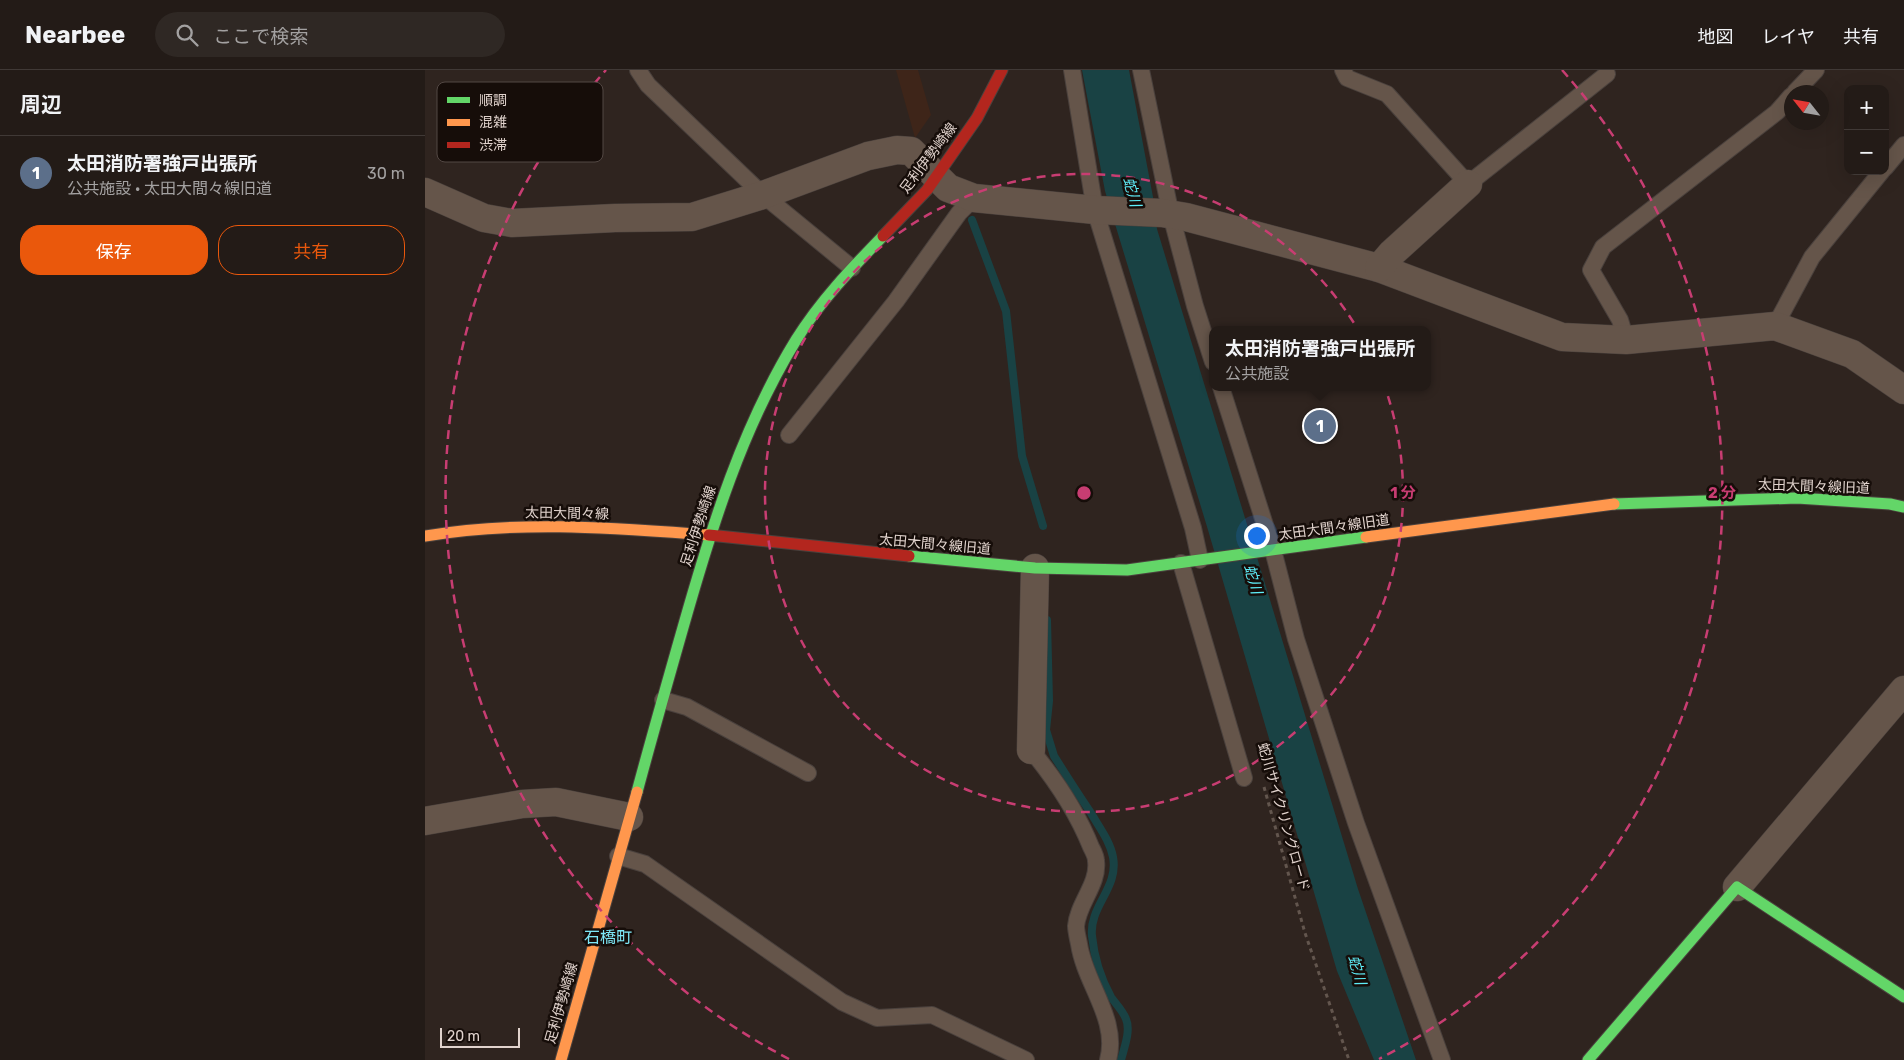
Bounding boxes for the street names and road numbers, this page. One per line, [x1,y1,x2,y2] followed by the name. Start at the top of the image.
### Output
[896,120,960,197] street label: 足利伊勢崎線
[1758,476,1870,497] street label: 太田大間々線旧道
[677,484,720,569] street label: 足利伊勢崎線
[525,504,609,523] street label: 太田大間々線
[1277,511,1391,544] street label: 太田大間々線旧道
[878,531,991,558] street label: 太田大間々線旧道
[1254,741,1313,893] street label: 蛇川サイクリングロード
[542,960,581,1046] street label: 足利伊勢崎線

